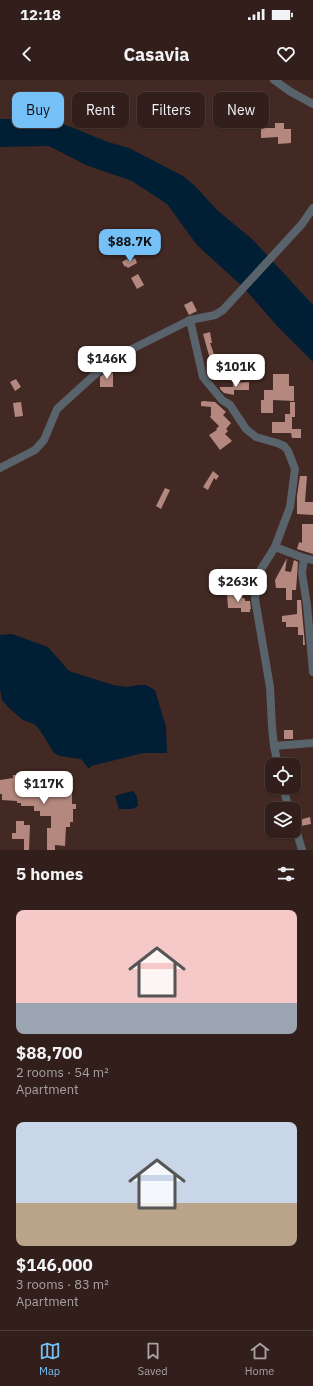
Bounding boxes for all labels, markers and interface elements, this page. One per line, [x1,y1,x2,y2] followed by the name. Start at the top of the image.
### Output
[20,5,61,24] text: 12:18
[16,43,38,65] icon: back
[123,43,190,66] text: Casavia
[275,43,297,65] icon: heart
[12,92,64,128] chip: Buy
[72,92,129,128] chip: Rent
[137,92,205,128] chip: Filters
[213,92,269,128] chip: New
[97,229,163,263] pin: $88.7K
[108,233,152,250] text: $88.7K
[79,346,135,380] pin: $146K
[87,350,127,367] text: $146K
[208,354,264,388] pin: $101K
[216,358,256,375] text: $101K
[210,569,266,603] pin: $263K
[218,573,258,590] text: $263K
[265,758,301,838] map controls
[265,758,301,794] button: locate
[16,771,72,805] pin: $117K
[24,775,64,792] text: $117K
[265,802,301,838] button: layers
[16,863,83,885] text: 5 homes
[275,863,297,885] icon: filters
[121,936,193,1008] icon: home
[16,1042,83,1064] text: $88,700
[16,1064,109,1081] text: 2 rooms · 54 m²
[16,1081,79,1098] text: Apartment
[121,1148,193,1220] icon: home
[16,1254,93,1276] text: $146,000
[16,1276,109,1293] text: 3 rooms · 83 m²
[16,1293,79,1310] text: Apartment
[39,1340,61,1378] tab: Map
[138,1340,168,1378] tab: Saved
[245,1340,274,1378] tab: Home

